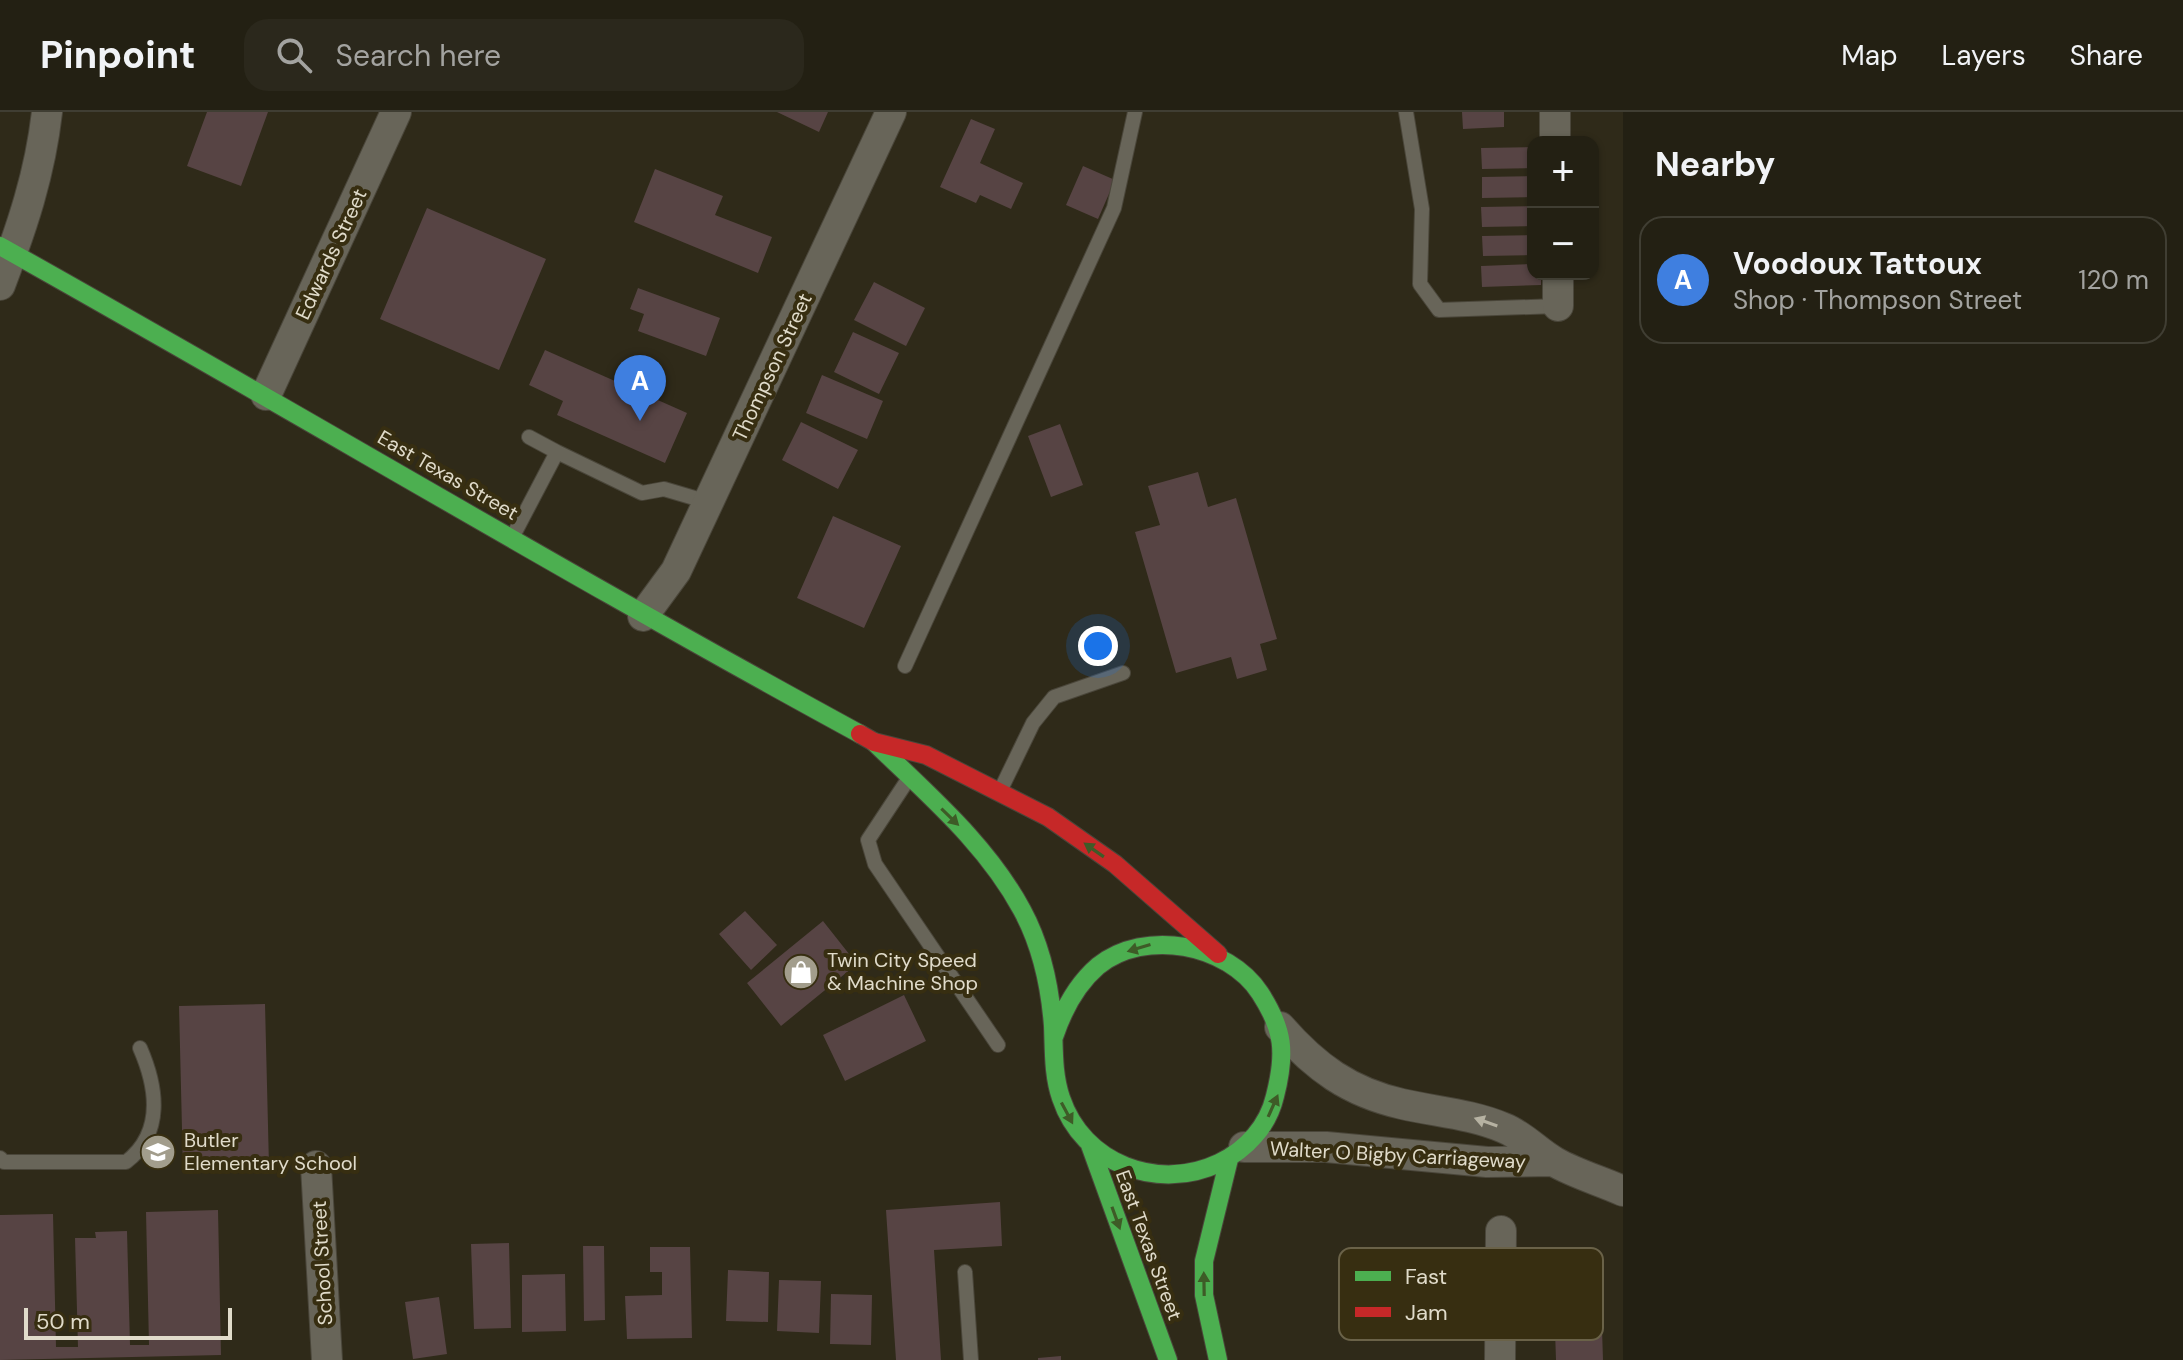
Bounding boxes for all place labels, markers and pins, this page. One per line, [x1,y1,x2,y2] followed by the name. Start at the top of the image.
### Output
[614,355,666,421] pin: A
[827,947,978,996] place label: Twin City Speed & Machine Shop
[782,953,820,991] shop icon: Twin City Speed & Machine Shop
[184,1127,357,1176] place label: Butler Elementary School
[139,1133,177,1171] school or university icon: Butler Elementary School

